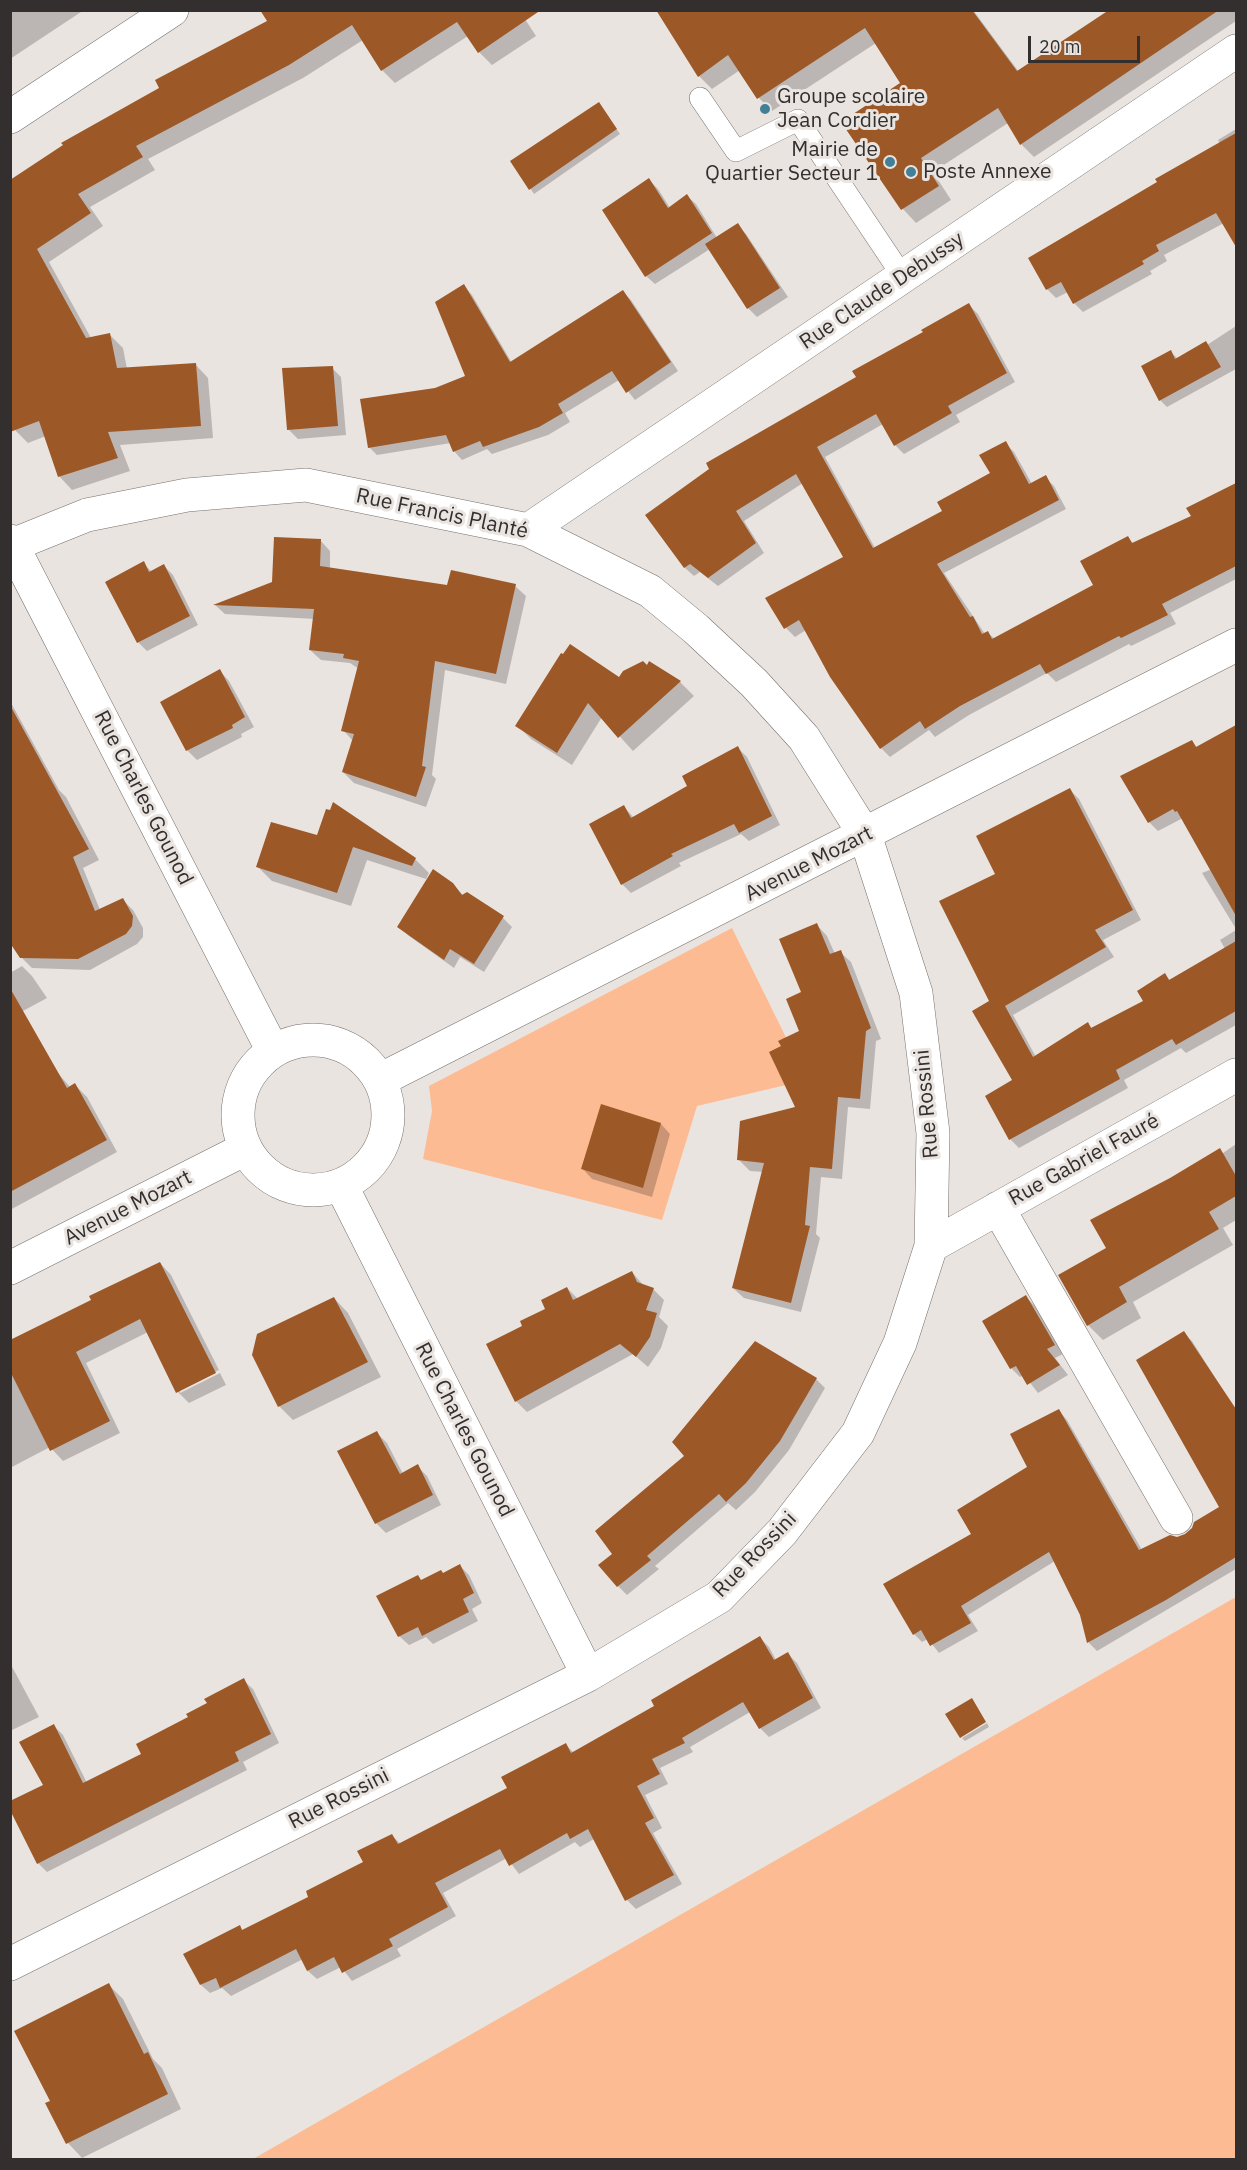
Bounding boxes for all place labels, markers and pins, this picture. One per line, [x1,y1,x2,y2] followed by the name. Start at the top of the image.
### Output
[777,84,925,134] place label: Groupe scolaire Jean Cordier
[758,102,772,116] marker: Groupe scolaire Jean Cordier
[705,137,878,187] place label: Mairie de Quartier Secteur 1
[883,155,897,169] marker: Mairie de Quartier Secteur 1
[923,159,1051,185] place label: Poste Annexe
[904,165,918,179] marker: Poste Annexe

